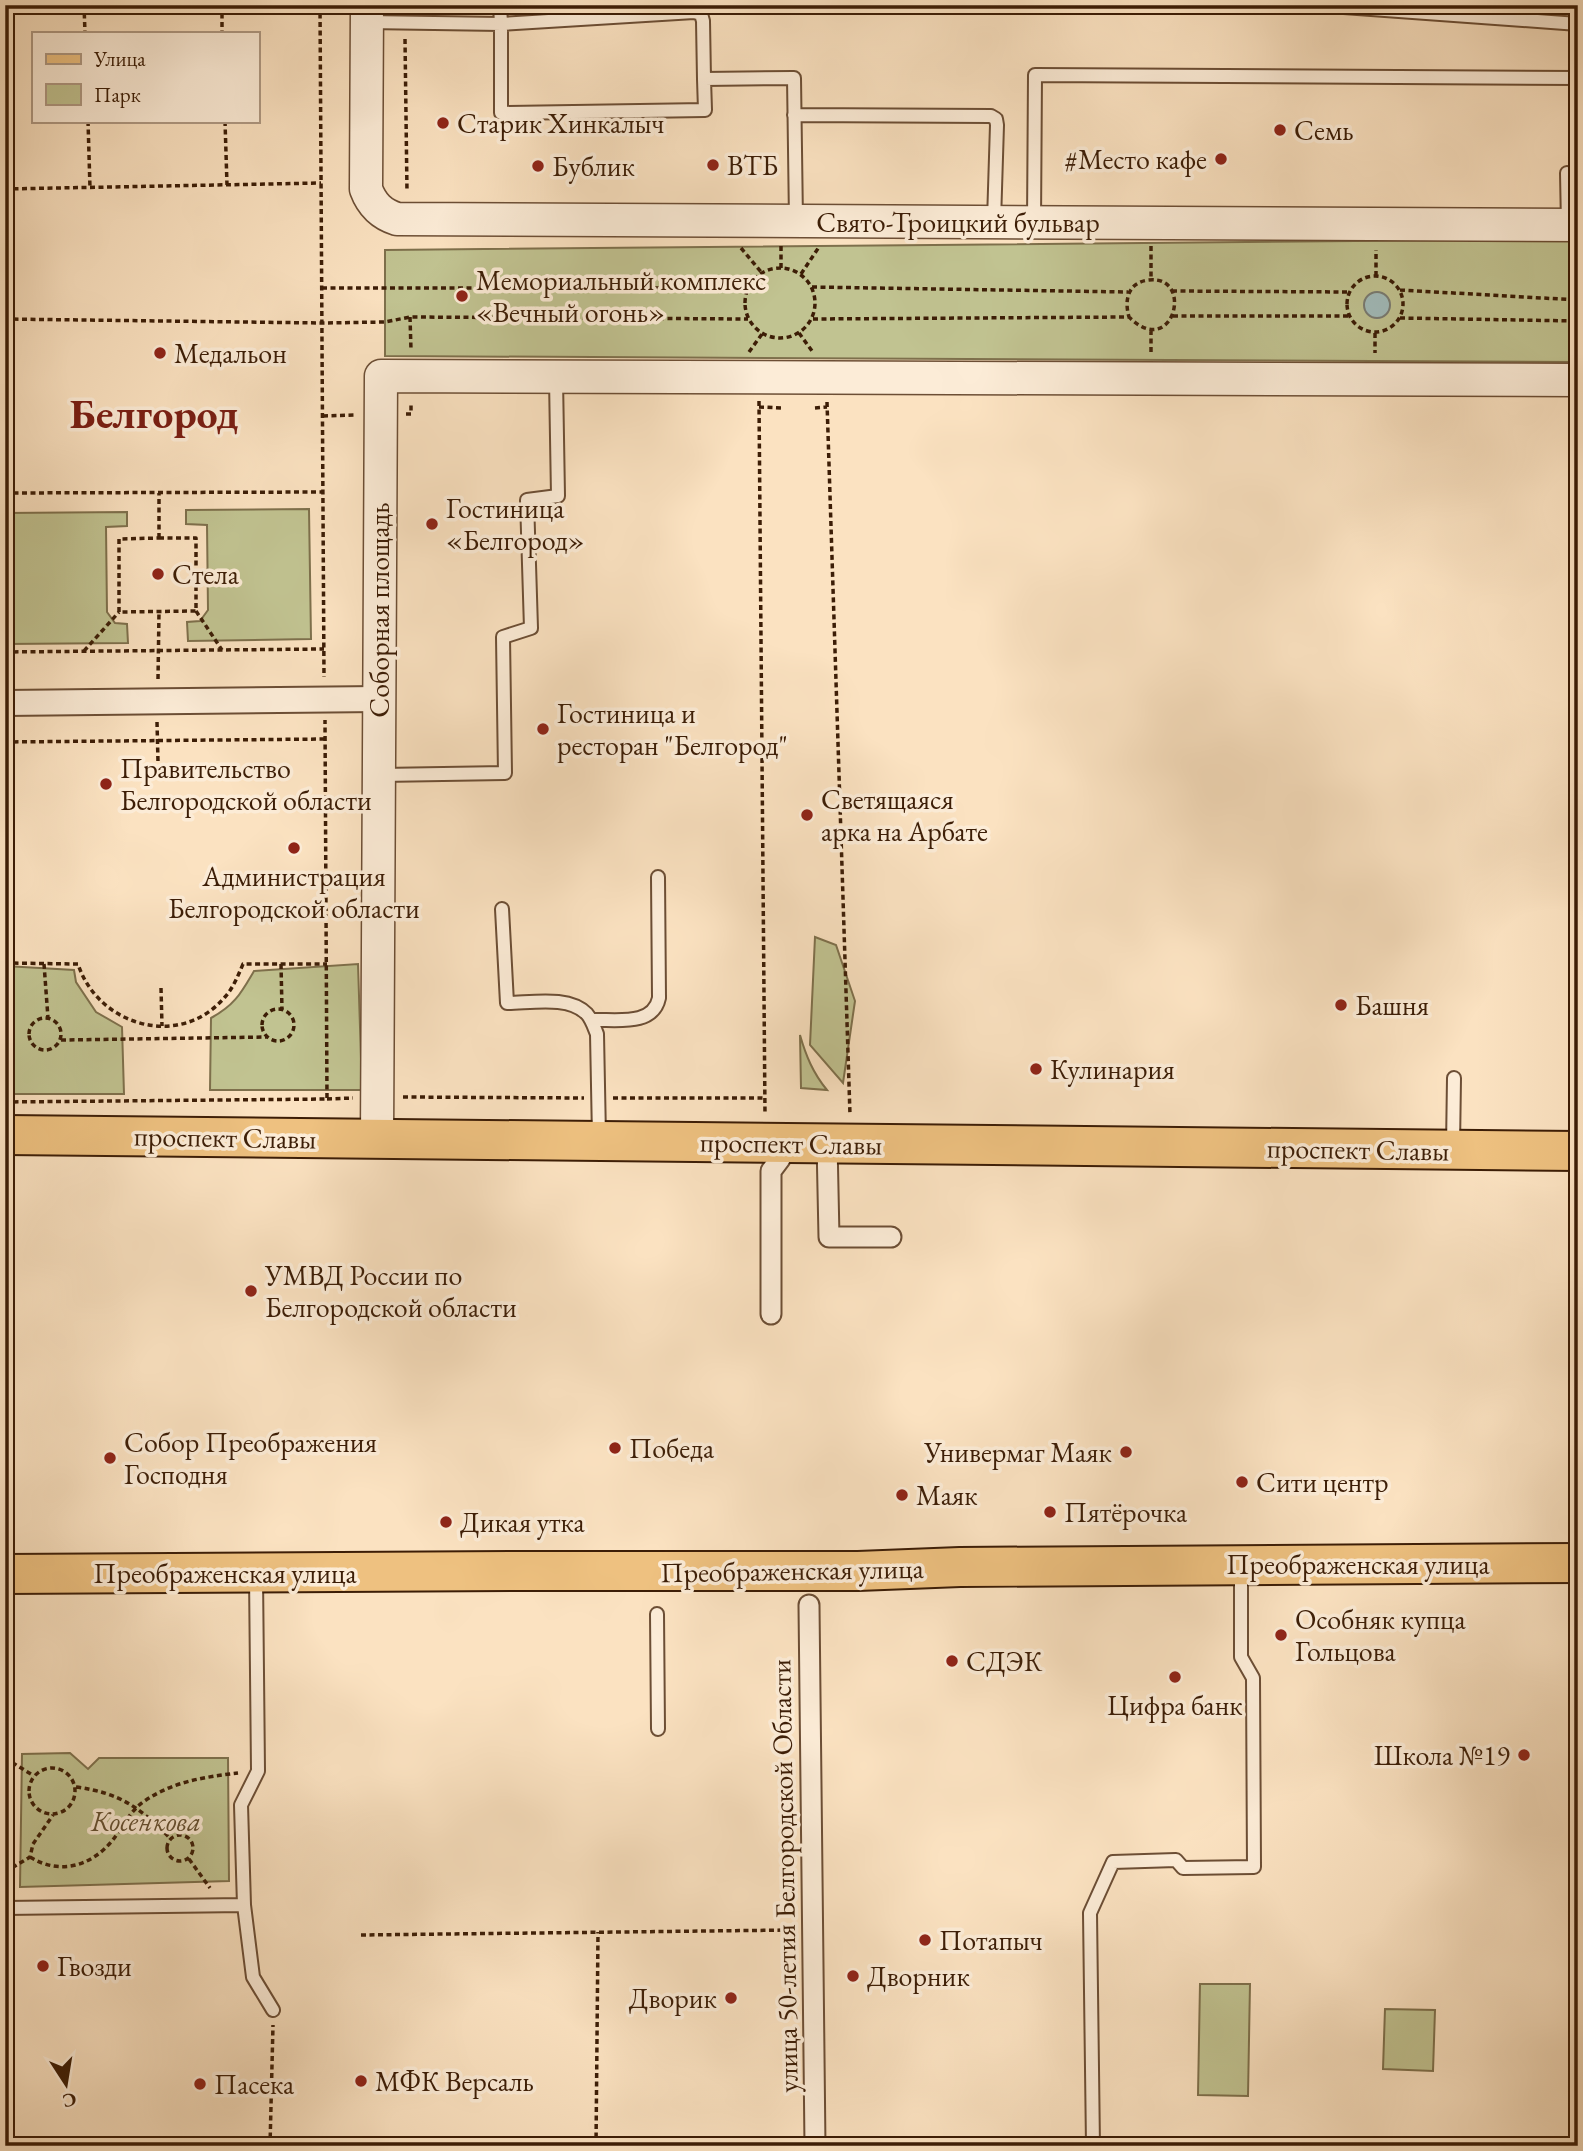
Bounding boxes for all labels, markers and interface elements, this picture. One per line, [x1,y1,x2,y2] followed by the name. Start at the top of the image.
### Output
[32,32,259,122] legend
[93,45,146,72] text: Улица
[94,81,141,108] text: Парк
[457,105,664,141] place label: Старик Хинкалыч
[1294,112,1354,148] place label: Семь
[435,115,451,131] marker: Старик Хинкалыч
[1272,122,1288,138] marker: Семь
[1065,141,1207,177] place label: #Место кафе
[727,147,778,183] place label: ВТБ
[552,148,635,184] place label: Бублик
[1213,151,1229,167] marker: #Место кафе
[705,157,721,173] marker: ВТБ
[530,158,546,174] marker: Бублик
[816,204,1100,240] street label: Свято-Троицкий бульвар
[476,262,766,330] place label: Мемориальный комплекс «Вечный огонь»
[454,288,470,304] marker: Мемориальный комплекс «Вечный огонь»
[174,335,287,371] place label: Медальон
[152,345,168,361] marker: Медальон
[69,386,239,441] district label: Белгород
[446,490,584,558] place label: Гостиница «Белгород»
[361,502,397,718] street label: Соборная площадь
[424,516,440,532] marker: Гостиница «Белгород»
[172,556,240,592] place label: Стела
[150,566,166,582] marker: Стела
[557,695,788,763] place label: Гостиница и ресторан "Белгород"
[535,721,551,737] marker: Гостиница и ресторан "Белгород"
[120,750,372,818] place label: Правительство Белгородской области
[98,776,114,792] marker: Правительство Белгородской области
[821,781,988,849] place label: Светящаяся арка на Арбате
[799,807,815,823] marker: Светящаяся арка на Арбате
[286,840,302,856] marker: Администрация Белгородской области
[168,858,420,926] place label: Администрация Белгородской области
[1355,987,1429,1023] place label: Башня
[1333,997,1349,1013] marker: Башня
[1050,1051,1175,1087] place label: Кулинария
[1028,1061,1044,1077] marker: Кулинария
[133,1117,317,1157] street label: проспект Славы
[699,1123,883,1163] street label: проспект Славы
[1266,1129,1450,1169] street label: проспект Славы
[264,1257,517,1325] place label: УМВД России по Белгородской области
[243,1283,259,1299] marker: УМВД России по Белгородской области
[124,1424,377,1492] place label: Собор Преображения Господня
[629,1430,715,1466] place label: Победа
[923,1434,1112,1470] place label: Универмаг Маяк
[607,1440,623,1456] marker: Победа
[1118,1444,1134,1460] marker: Универмаг Маяк
[102,1450,118,1466] marker: Собор Преображения Господня
[1256,1464,1388,1500] place label: Сити центр
[1234,1474,1250,1490] marker: Сити центр
[916,1477,978,1513] place label: Маяк
[894,1487,910,1503] marker: Маяк
[1064,1494,1188,1530] place label: Пятёрочка
[460,1504,585,1540] place label: Дикая утка
[1042,1504,1058,1520] marker: Пятёрочка
[438,1514,454,1530] marker: Дикая утка
[1226,1546,1491,1582] street label: Преображенская улица
[660,1550,925,1590] street label: Преображенская улица
[93,1555,358,1591] street label: Преображенская улица
[1295,1601,1467,1669] place label: Особняк купца Гольцова
[1273,1627,1289,1643] marker: Особняк купца Гольцова
[966,1643,1043,1679] place label: СДЭК
[944,1653,960,1669] marker: СДЭК
[762,1659,806,2093] street label: улица 50-летия Белгородской Области
[1167,1669,1183,1685] marker: Цифра банк
[1107,1687,1243,1723] place label: Цифра банк
[1374,1737,1510,1773] place label: Школа №19
[1516,1747,1532,1763] marker: Школа №19
[90,1803,201,1839] park label: Косенкова
[939,1922,1042,1958] place label: Потапыч
[917,1932,933,1948] marker: Потапыч
[57,1948,132,1984] place label: Гвозди
[35,1958,51,1974] marker: Гвозди
[867,1958,970,1994] place label: Дворник
[845,1968,861,1984] marker: Дворник
[629,1980,717,2016] place label: Дворик
[723,1990,739,2006] marker: Дворик
[32,2050,102,2120] north arrow
[375,2063,534,2099] place label: МФК Версаль
[214,2066,295,2102] place label: Пасека
[353,2073,369,2089] marker: МФК Версаль
[192,2076,208,2092] marker: Пасека
[60,2087,79,2114] text: С

